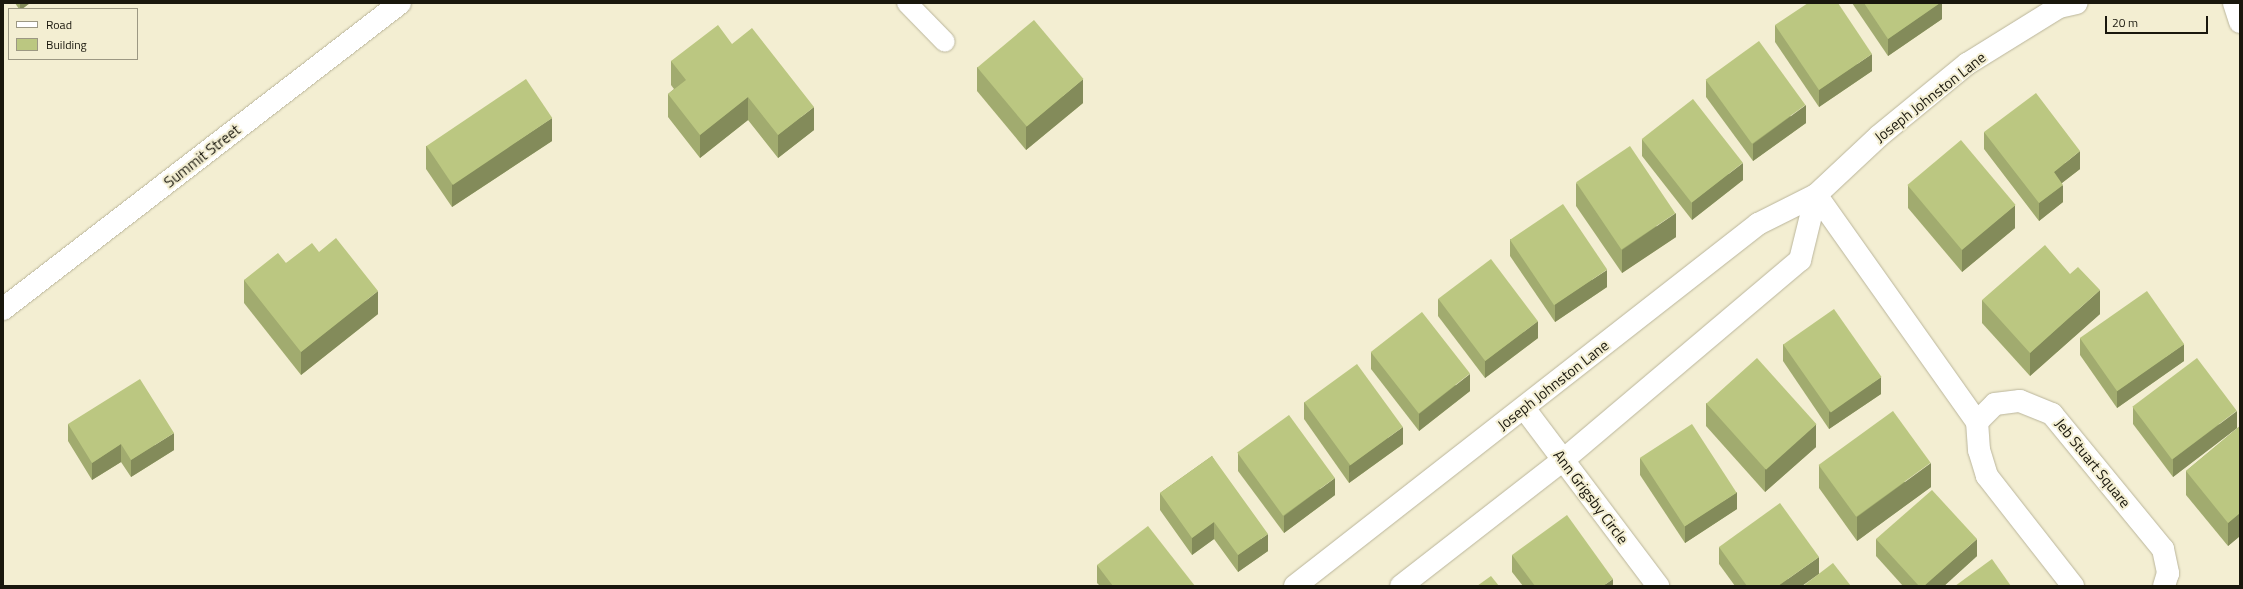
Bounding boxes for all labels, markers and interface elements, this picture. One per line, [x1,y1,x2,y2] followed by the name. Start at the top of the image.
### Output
[8,8,138,60] legend
[2107,8,2210,34] scale bar
[2112,13,2138,32] text: 20 m
[46,15,72,34] text: Road
[46,35,87,54] text: Building
[1871,48,1989,146] street label: Joseph Johnston Lane
[160,121,244,191] street label: Summit Street
[1494,336,1612,434] street label: Joseph Johnston Lane
[2052,415,2134,511] street label: Jeb Stuart Square
[1550,446,1632,548] street label: Ann Grigsby Circle

